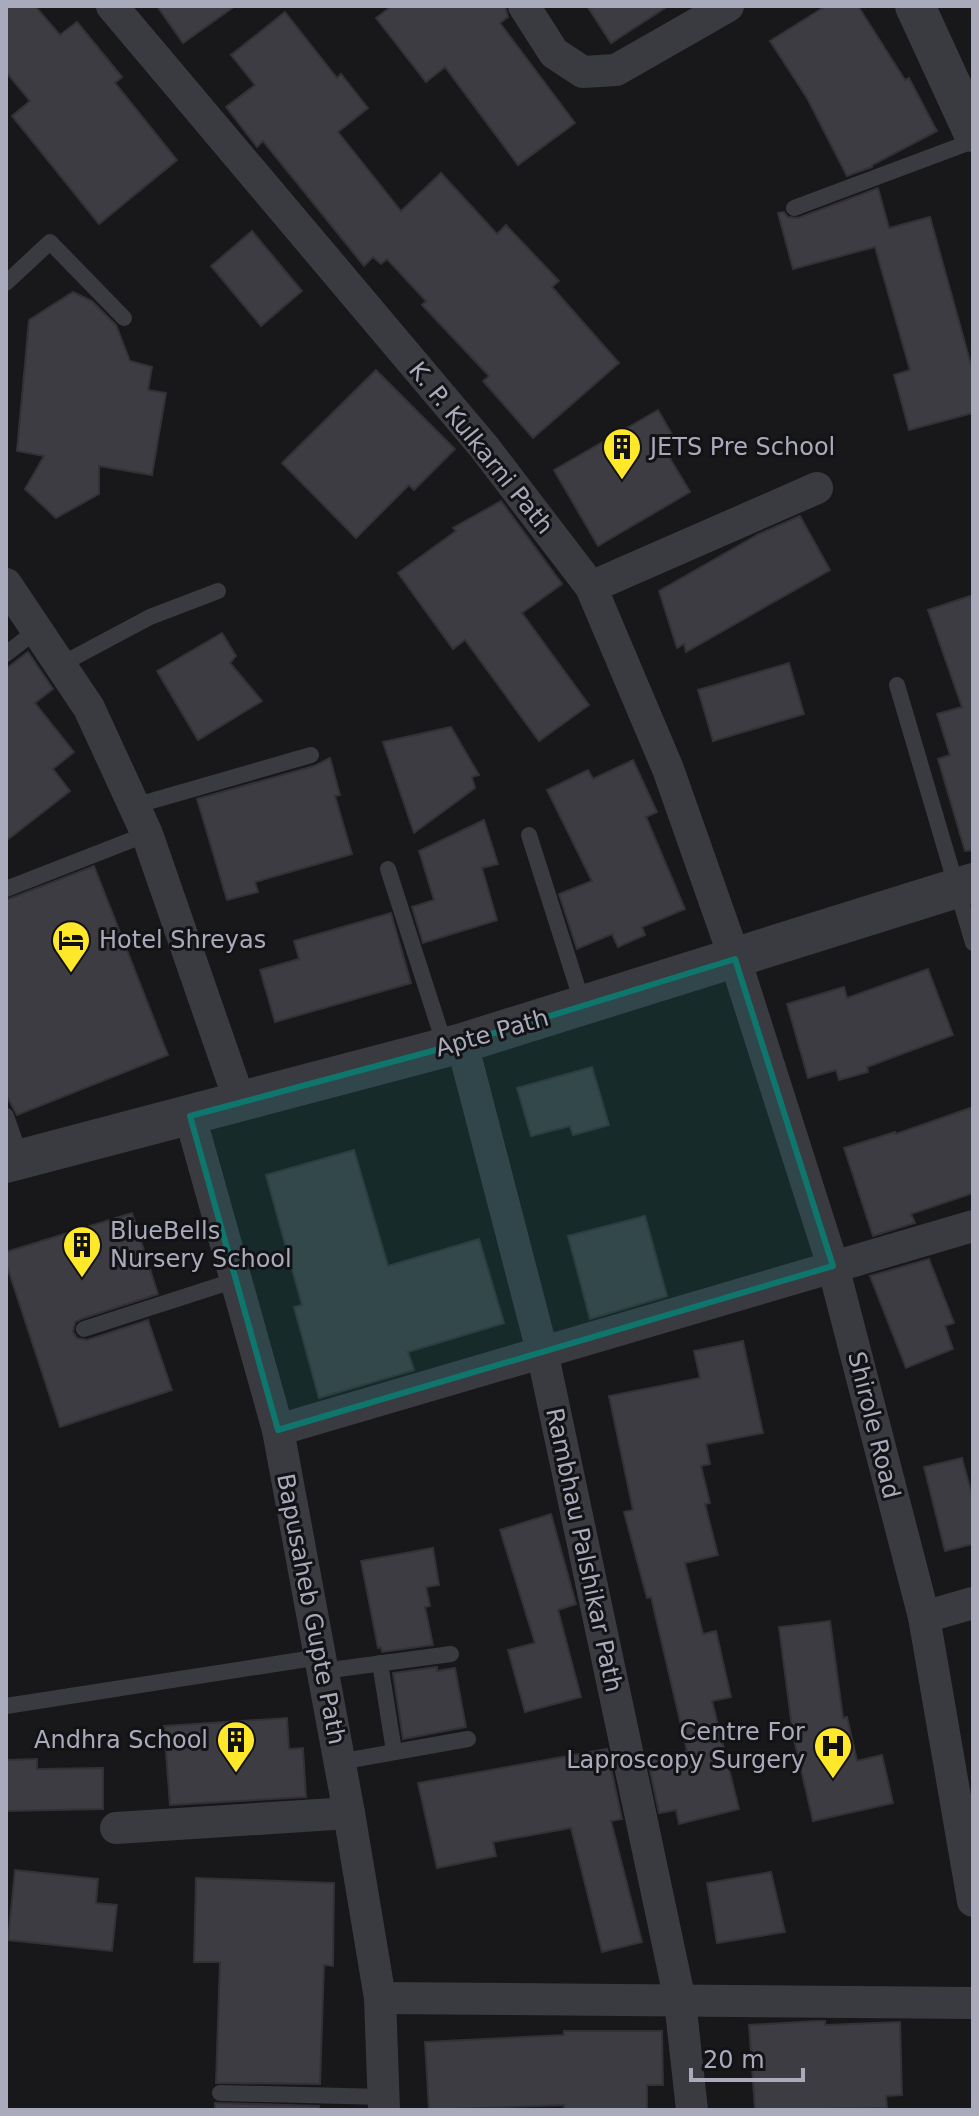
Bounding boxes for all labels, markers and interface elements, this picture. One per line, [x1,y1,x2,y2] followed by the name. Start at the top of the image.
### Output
[403,356,559,540] street label: K. P. Kulkarni Path
[601,426,643,481] building icon: JETS Pre School
[648,433,835,461] place label: JETS Pre School
[50,919,92,974] hotel icon: Hotel Shreyas
[99,926,266,954] place label: Hotel Shreyas
[432,1004,552,1062] street label: Apte Path
[110,1217,292,1273] place label: BlueBells Nursery School
[61,1224,103,1279] building icon: BlueBells Nursery School
[842,1349,906,1501] street label: Shirole Road
[540,1405,628,1695] street label: Rambhau Palshikar Path
[271,1471,351,1747] street label: Bapusaheb Gupte Path
[566,1718,805,1774] place label: Centre For Laproscopy Surgery
[215,1719,257,1774] building icon: Andhra School
[812,1725,854,1780] hospital icon: Centre For Laproscopy Surgery
[34,1726,208,1754] place label: Andhra School
[691,2032,803,2082] scale bar
[703,2046,765,2074] text: 20 m

